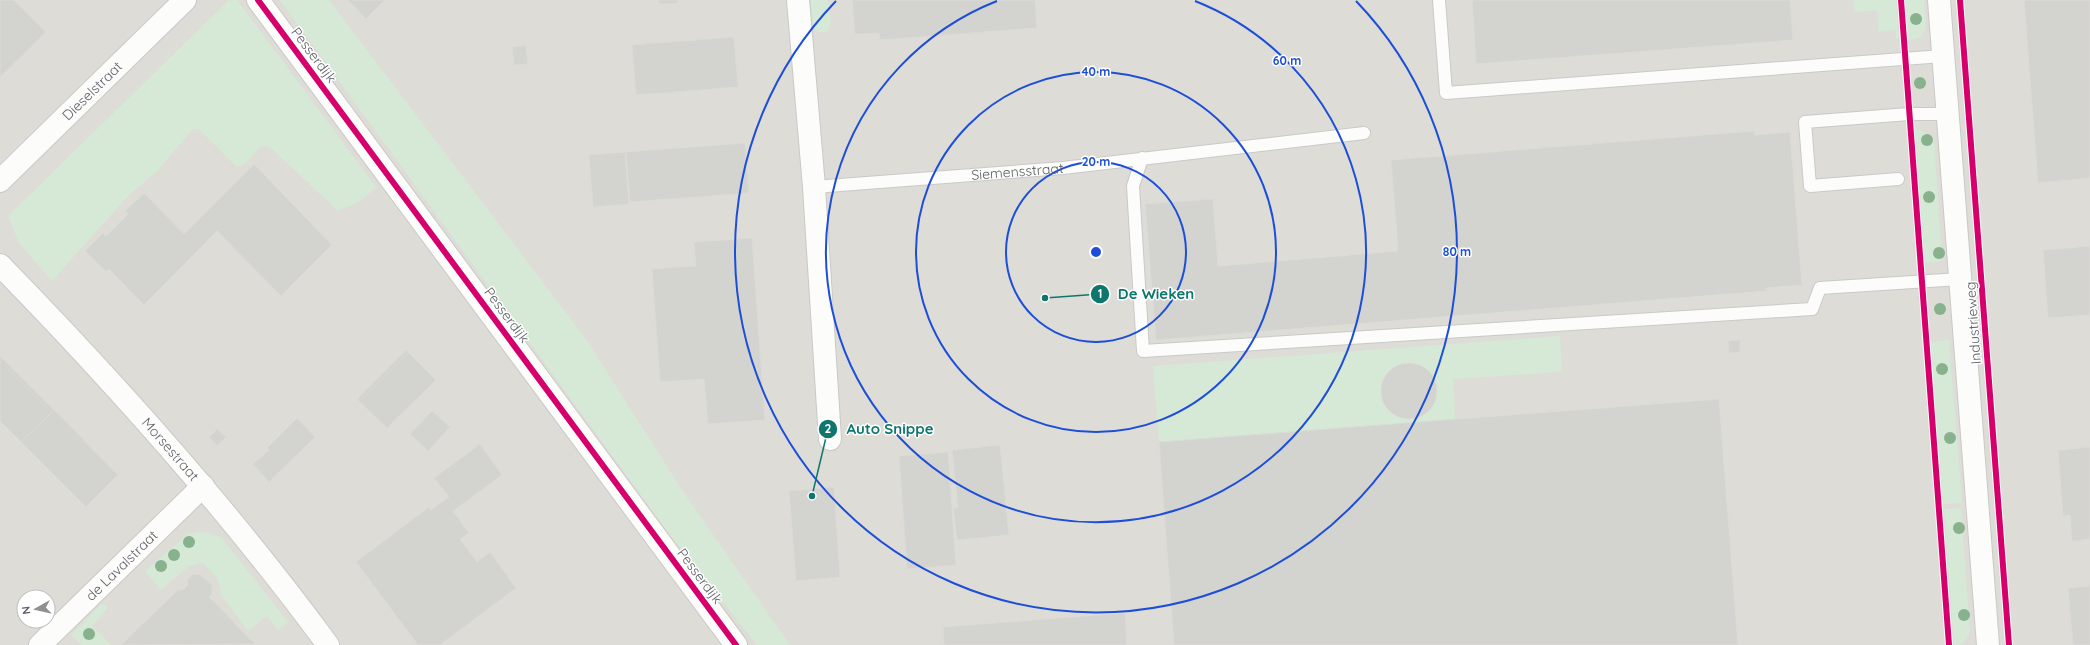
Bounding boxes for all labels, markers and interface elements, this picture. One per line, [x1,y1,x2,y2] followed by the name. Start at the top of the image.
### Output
[287,24,341,86] street label: Pesserdijk
[1273,53,1301,68] text: 60 m
[58,57,126,124] street label: Dieselstraat
[1082,64,1110,79] text: 40 m
[1082,154,1110,169] text: 20 m
[971,159,1065,184] street label: Siemensstraat
[1443,244,1471,259] text: 80 m
[1089,245,1103,259] centre of rings
[1090,281,1202,308] callout: De Wieken
[1961,281,1985,365] street label: Industrieweg
[480,284,534,346] street label: Pesserdijk
[1118,284,1194,303] text: De Wieken
[1098,286,1102,301] text: 1
[138,414,203,485] street label: Morsestraat
[818,415,941,442] callout: Auto Snippe
[847,419,934,438] text: Auto Snippe
[825,421,832,436] text: 2
[82,526,162,605] street label: de Lavalstraat
[673,545,727,607] street label: Pesserdijk
[16,589,56,629] north arrow
[19,605,34,615] text: N

